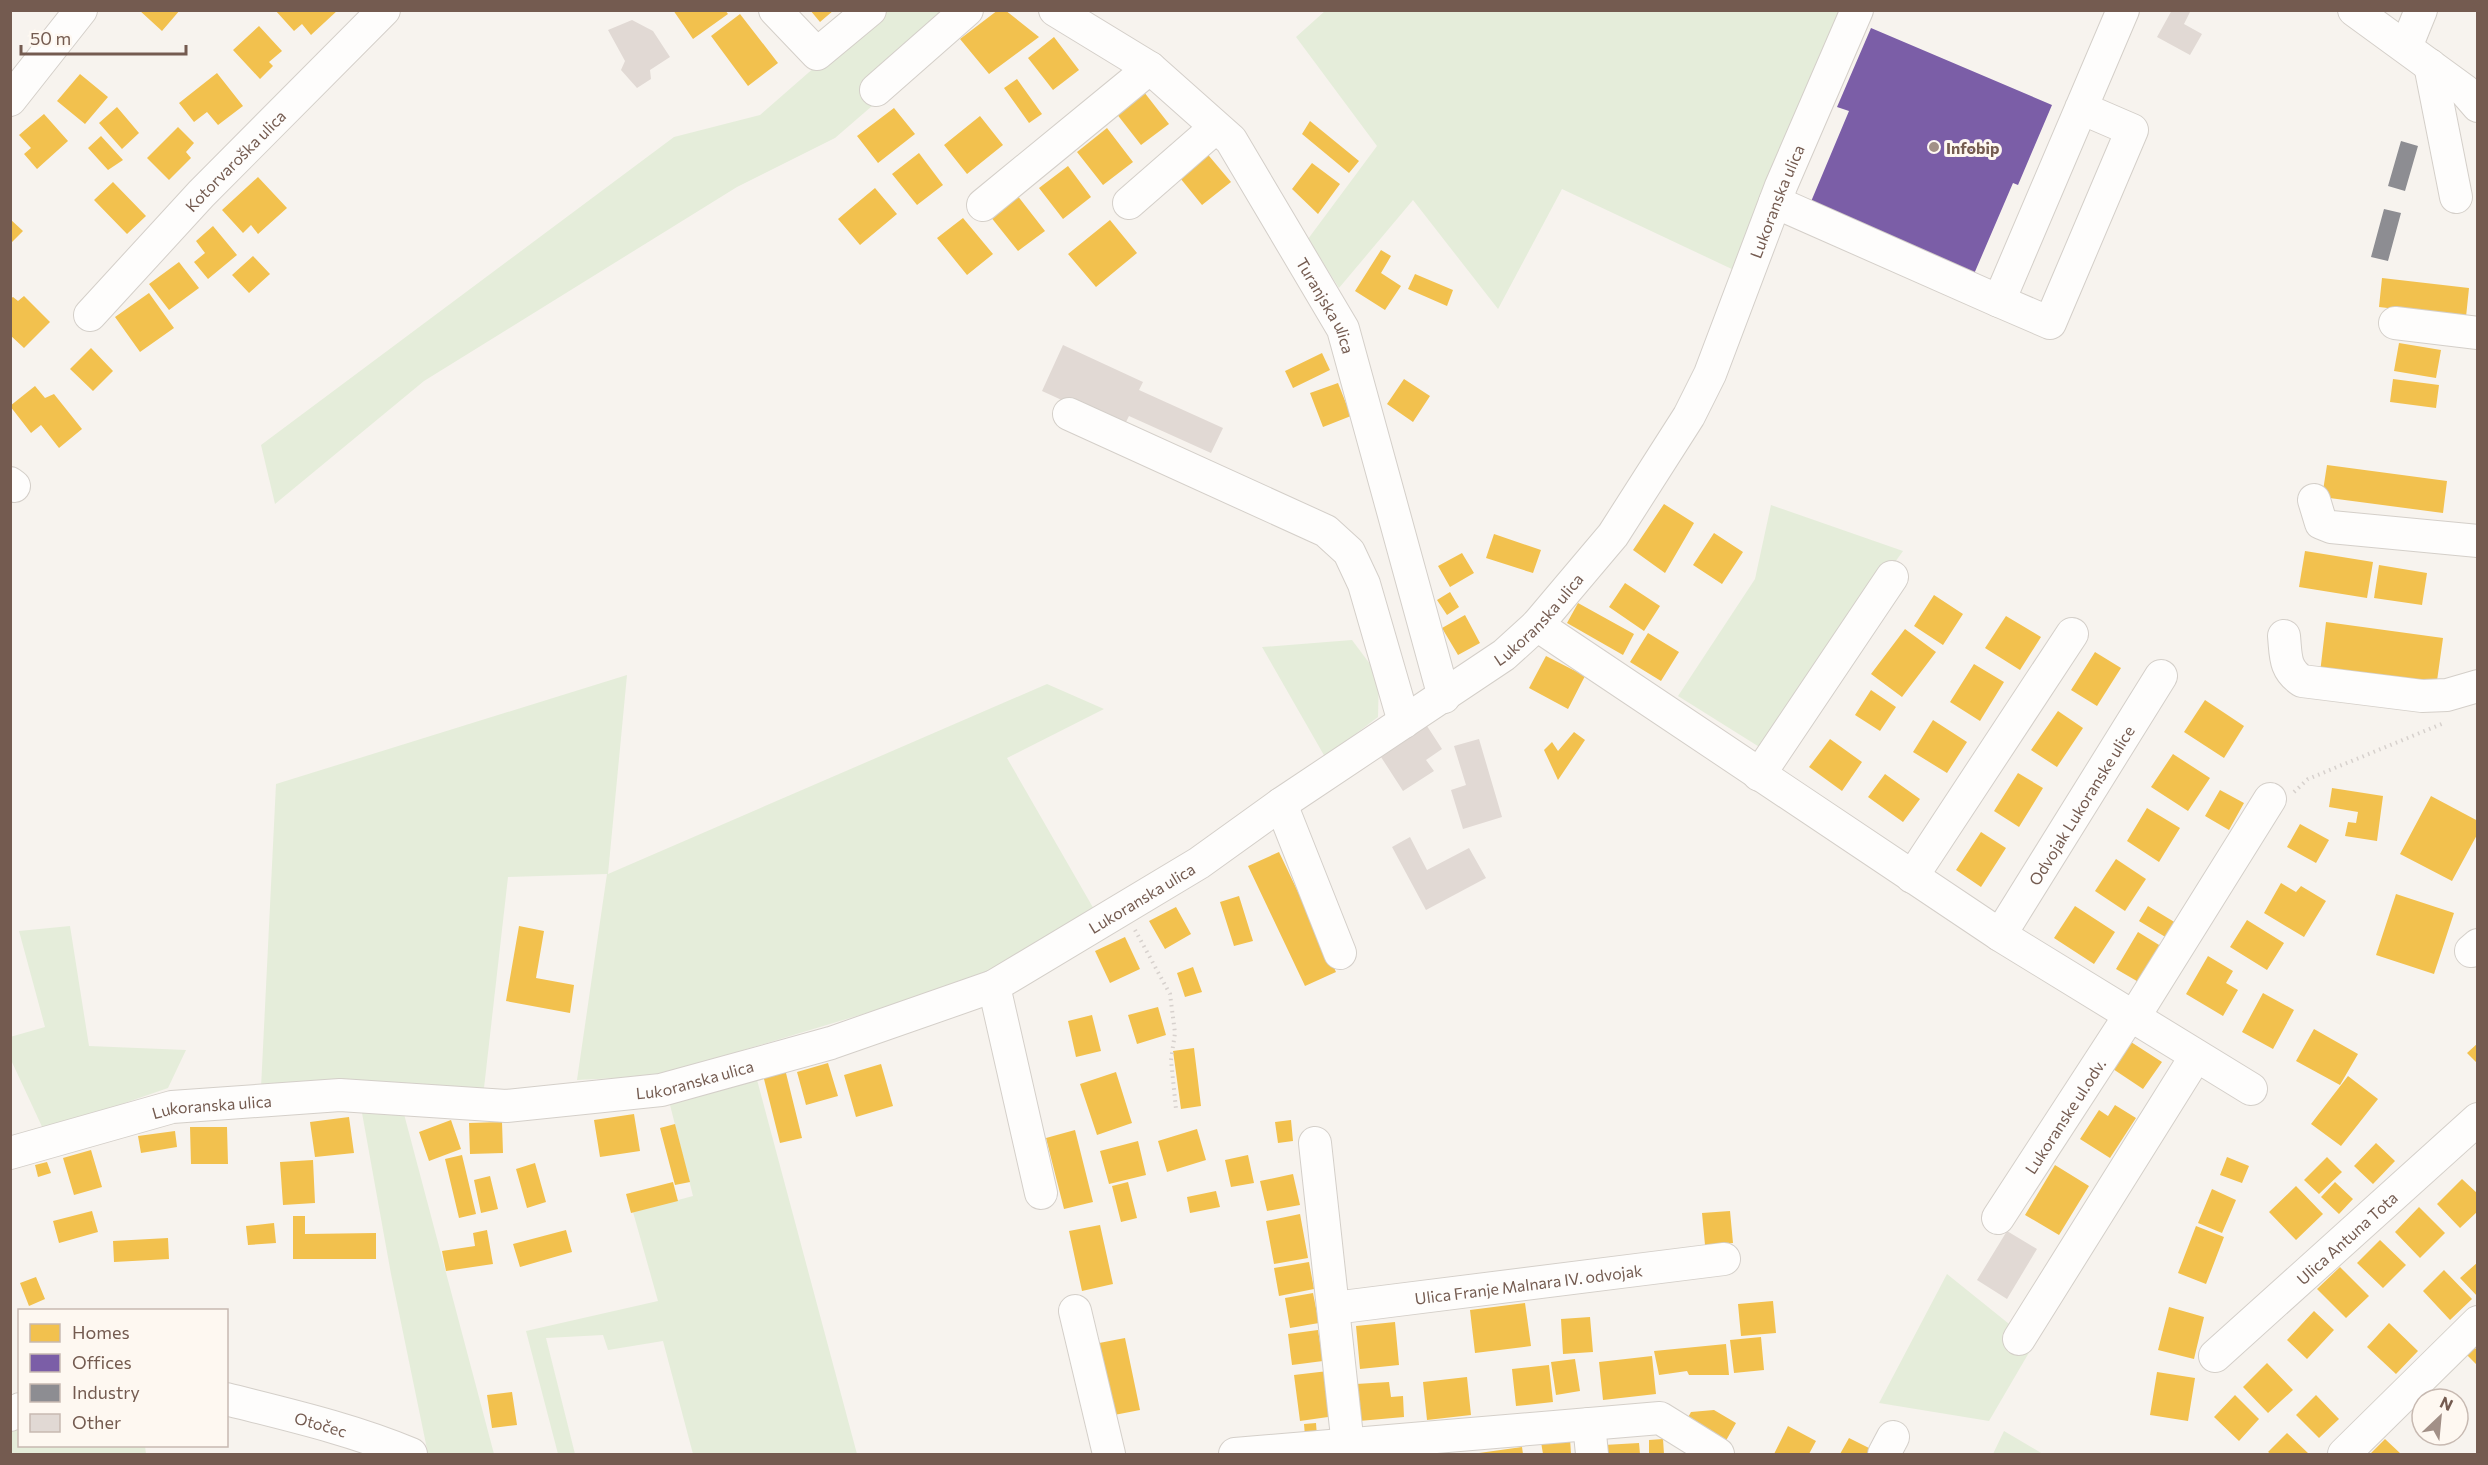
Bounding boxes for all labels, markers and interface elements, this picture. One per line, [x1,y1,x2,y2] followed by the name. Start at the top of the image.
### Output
[21,18,186,56] scale bar
[30,27,71,49] text: 50 m
[181,106,289,215] street label: Kotorvaroška ulica
[1946,138,2000,157] place label: Infobip
[1927,140,1941,154] marker: Infobip
[1745,141,1807,261] street label: Lukoranska ulica
[1293,254,1359,356] street label: Turanjska ulica
[1490,569,1586,669] street label: Lukoranska ulica
[2024,722,2138,888] street label: Odvojak Lukoranske ulice
[1085,858,1198,937] street label: Lukoranska ulica
[635,1055,755,1102] street label: Lukoranska ulica
[2020,1055,2109,1177] street label: Lukoranske ul.odv.
[149,1090,272,1122] street label: Lukoranska ulica
[2292,1187,2401,1288] street label: Ulica Antuna Tota
[1414,1260,1644,1307] street label: Ulica Franje Malnara IV. odvojak
[18,1309,228,1447] legend
[72,1321,130,1343] text: Homes
[72,1351,132,1373] text: Offices
[72,1381,140,1403] text: Industry
[2410,1387,2470,1447] north arrow
[2437,1392,2456,1414] text: N
[293,1407,349,1440] street label: Otočec
[72,1411,121,1433] text: Other

